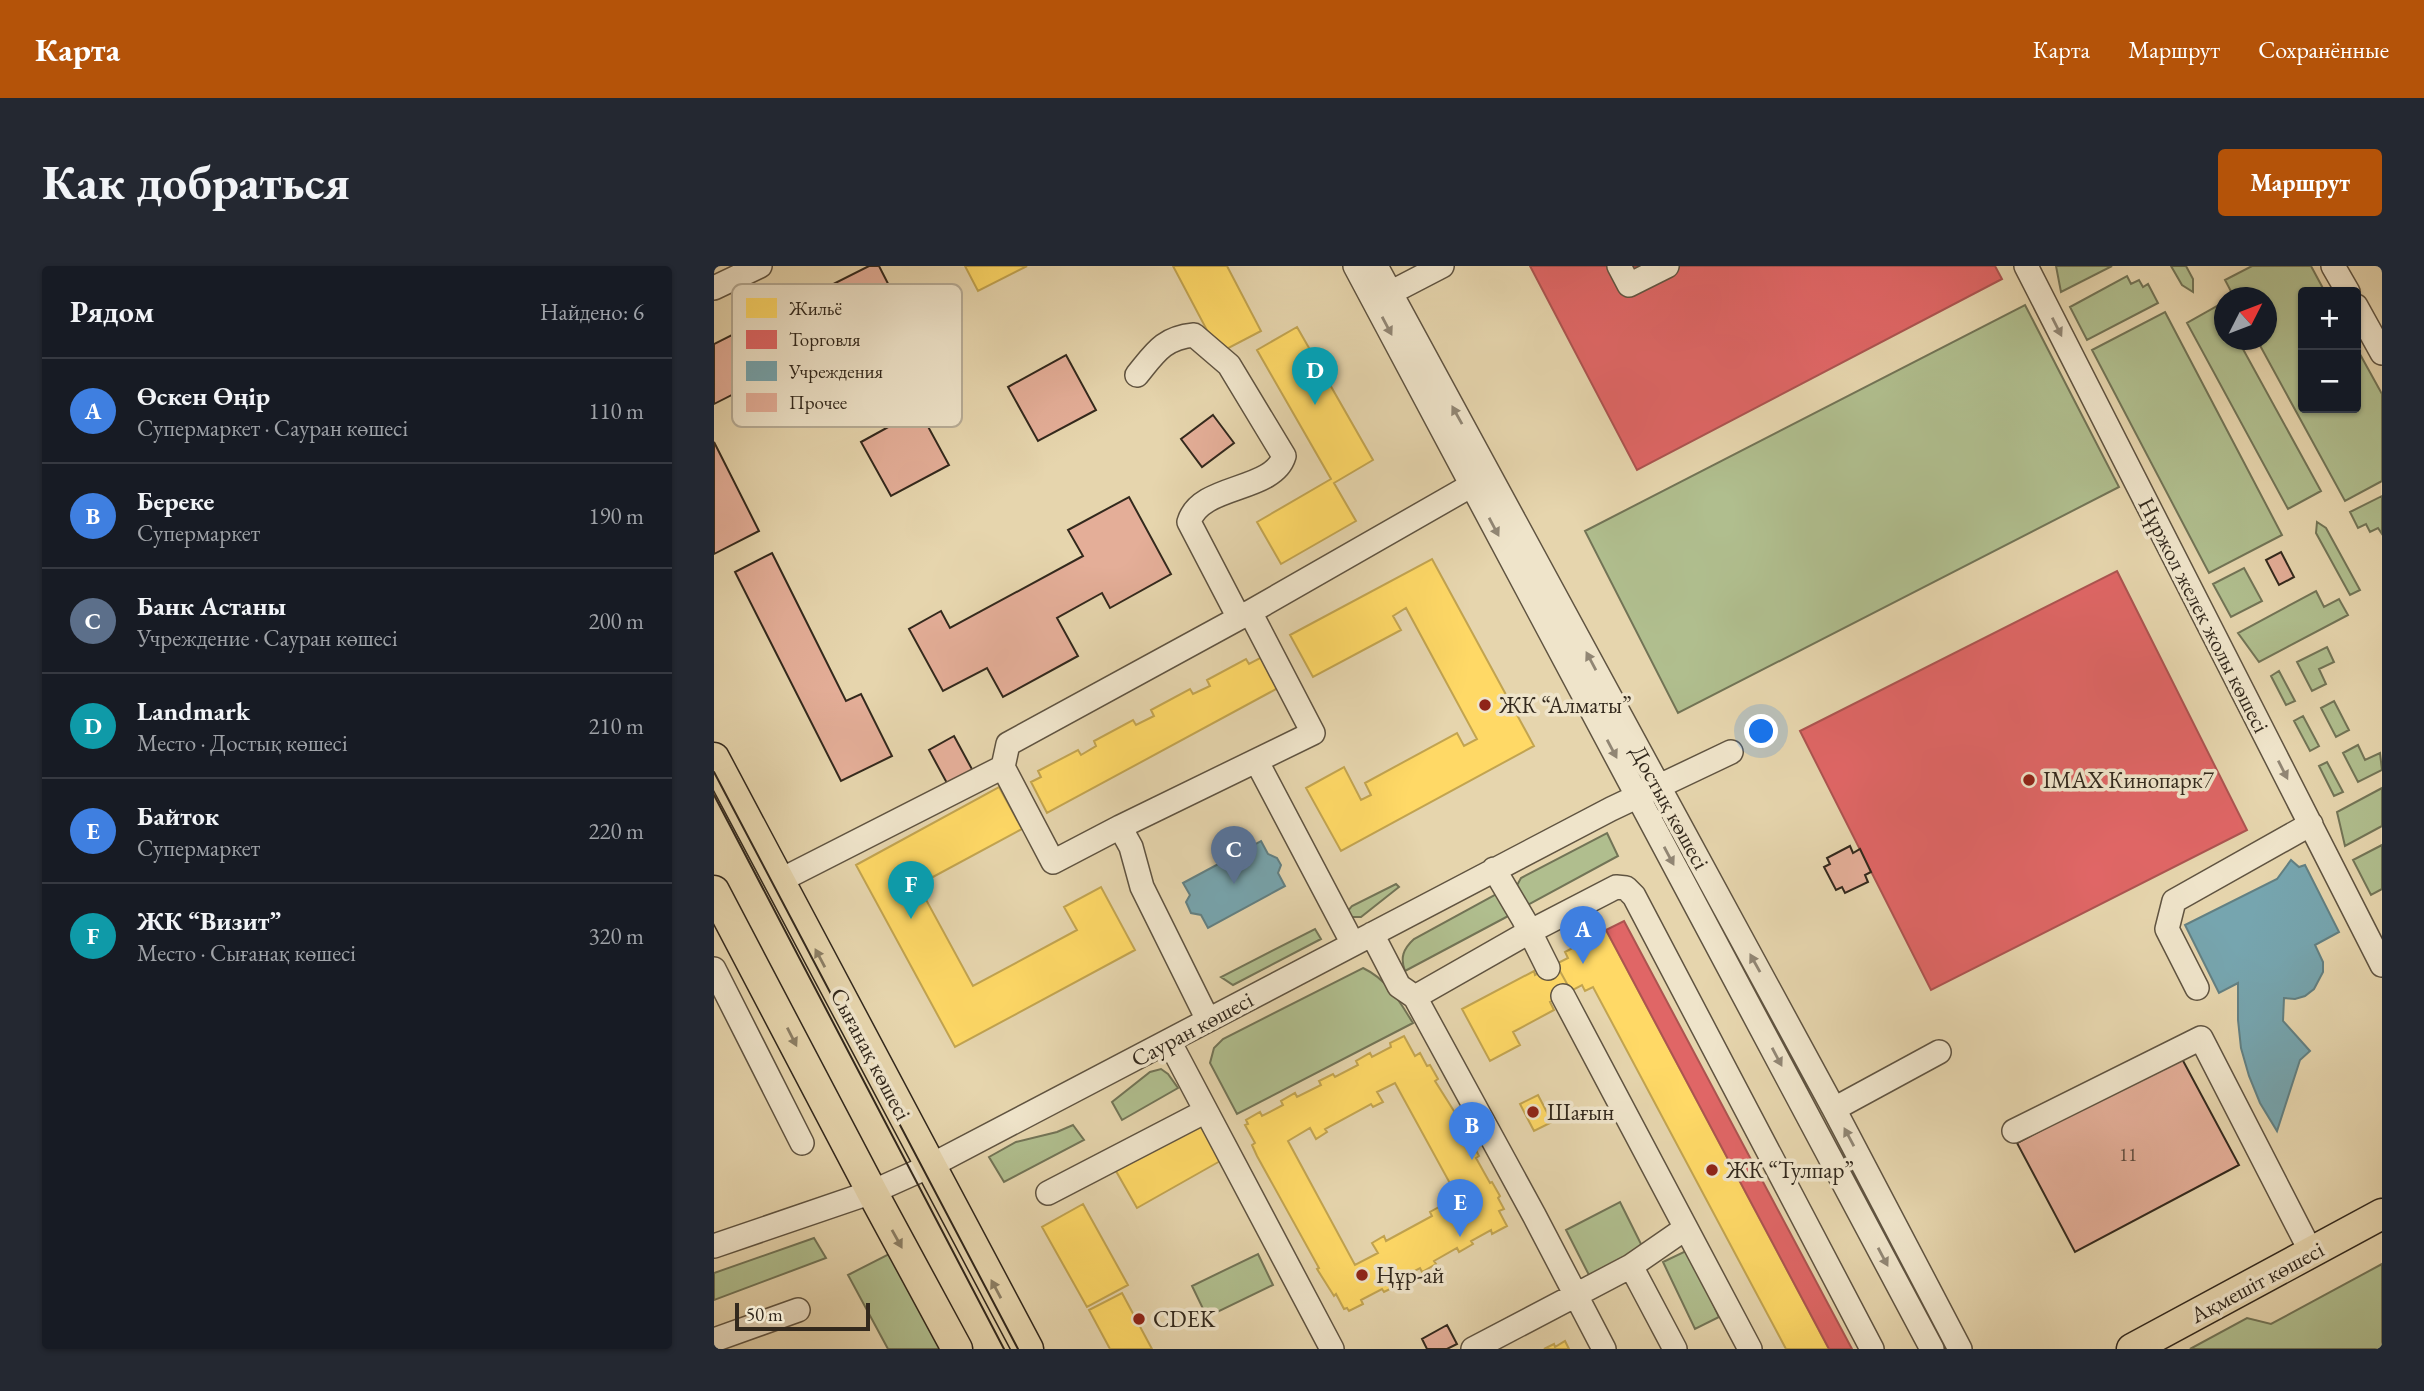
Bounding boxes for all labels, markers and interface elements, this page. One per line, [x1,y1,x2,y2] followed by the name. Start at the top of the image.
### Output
[35,28,120,71] text: Карта
[2033,34,2090,65] text: Карта
[2128,34,2220,65] text: Маршрут
[2258,34,2389,65] text: Сохранённые
[2218,149,2382,216] button: Маршрут
[42,150,350,214] text: Как добраться
[732,284,962,427] legend
[2214,287,2277,350] north arrow
[2298,287,2361,413] map controls
[2298,287,2361,350] button: +
[70,292,154,331] text: Рядом
[788,296,842,321] text: Жильё
[540,297,644,327] text: Найдено: 6
[1381,316,1393,336] one-way arrow
[2052,317,2063,337] one-way arrow
[789,327,861,352] text: Торговля
[1292,347,1338,405] pin: D
[2298,350,2361,413] button: −
[788,359,884,384] text: Учреждения
[137,379,270,413] text: Өскен Өңір
[789,390,847,415] text: Прочее
[85,396,101,426] text: A
[588,396,644,426] text: 110 m
[1451,405,1463,425] one-way arrow
[137,413,408,443] text: Супермаркет · Сауран көшесі
[137,484,214,518] text: Береке
[2132,492,2277,738] street label: Нұржол желек жолы көшесі
[86,501,100,531] text: B
[588,501,644,531] text: 190 m
[1488,517,1500,537] one-way arrow
[137,518,260,548] text: Супермаркет
[137,589,286,623] text: Банк Астаны
[85,606,101,636] text: C
[588,606,644,636] text: 200 m
[137,623,398,653] text: Учреждение · Сауран көшесі
[1585,651,1596,671] one-way arrow
[1498,690,1632,720] place label: ЖК “Алматы”
[137,694,250,728] text: Landmark
[1477,697,1493,713] marker: ЖК “Алматы”
[84,711,102,741] text: D
[588,711,644,741] text: 210 m
[1744,714,1778,748] your location
[137,728,348,758] text: Место · Достық көшесі
[1606,740,1618,760] one-way arrow
[1624,740,1717,875] street label: Достық көшесі
[2277,760,2289,780] one-way arrow
[2043,765,2215,795] place label: IMAX Кинопарк7
[2021,772,2037,788] marker: IMAX Кинопарк7
[137,799,219,833] text: Байток
[86,816,100,846] text: E
[588,816,644,846] text: 220 m
[1211,826,1257,884] pin: C
[137,833,260,863] text: Супермаркет
[1664,846,1675,866] one-way arrow
[888,861,934,919] pin: F
[137,904,281,938] text: ЖК “Визит”
[1560,906,1606,964] pin: A
[87,921,99,951] text: F
[588,921,644,951] text: 320 m
[137,938,356,968] text: Место · Сығанақ көшесі
[814,949,826,968] one-way arrow
[1749,953,1760,973] one-way arrow
[823,982,919,1126] street label: Сығанақ көшесі
[1126,984,1259,1074] street label: Сауран көшесі
[786,1027,798,1047] one-way arrow
[1770,1047,1782,1067] one-way arrow
[1547,1097,1614,1127] place label: Шағын
[1449,1102,1495,1160] pin: B
[1525,1104,1541,1120] marker: Шағын
[1843,1126,1855,1146] one-way arrow
[2119,1142,2137,1167] house number: 11
[1725,1155,1854,1185] place label: ЖК “Тулпар”
[1704,1162,1720,1178] marker: ЖК “Тулпар”
[1437,1179,1483,1237] pin: E
[892,1229,903,1249] one-way arrow
[2184,1234,2329,1330] street label: Ақмешіт көшесі
[1877,1248,1889,1268] one-way arrow
[1376,1260,1444,1290] place label: Ңұр-ай
[1354,1267,1370,1283] marker: Ңұр-ай
[990,1279,1002,1299] one-way arrow
[735,1300,870,1332] scale bar
[746,1302,783,1327] text: 50 m
[1153,1304,1216,1334] place label: CDEK
[1131,1311,1147,1327] marker: CDEK

